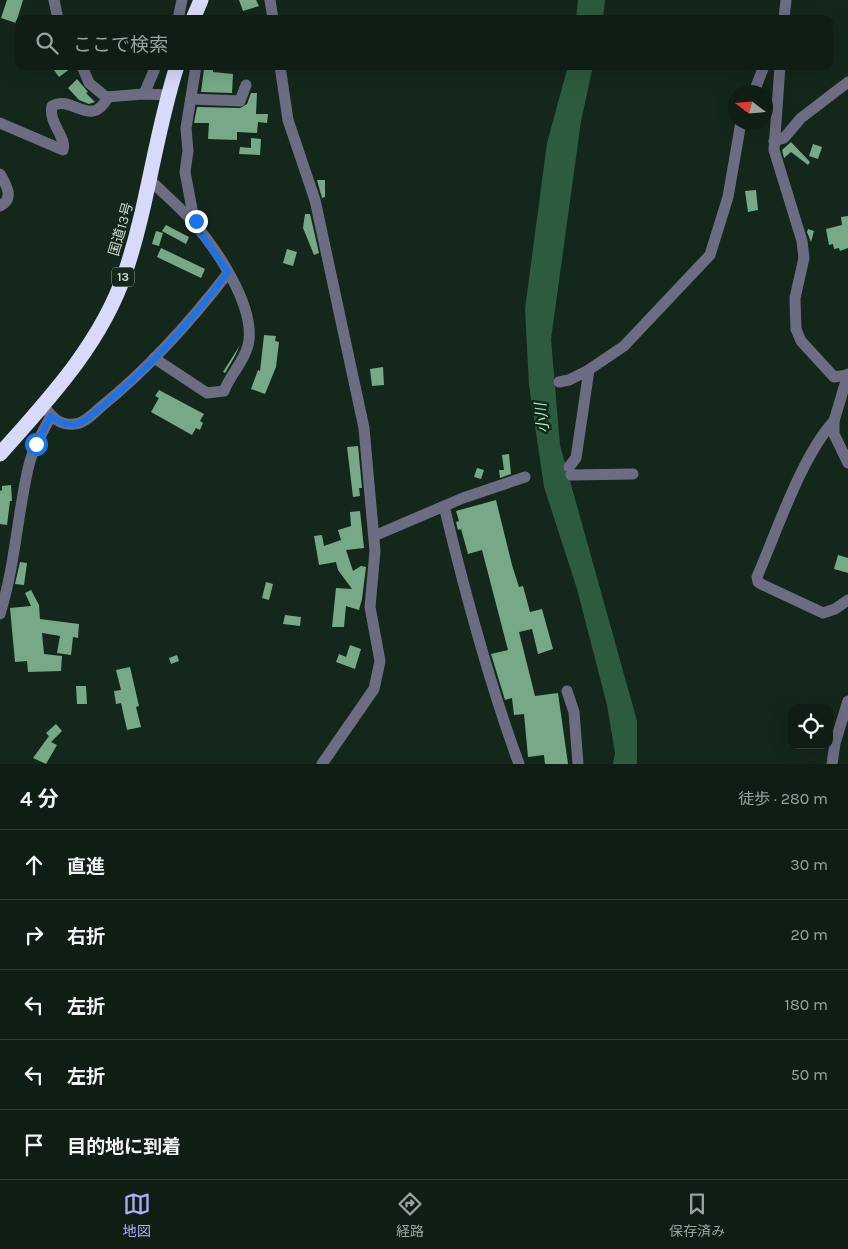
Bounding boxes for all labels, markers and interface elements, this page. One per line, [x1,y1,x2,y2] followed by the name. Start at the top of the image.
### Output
[15,15,833,70] search box
[33,29,61,57] icon: search
[73,34,168,56] text: ここで検索
[728,85,773,130] north arrow
[105,200,137,258] street label: 国道13号
[185,210,208,233] route end
[112,268,134,286] road number: 13
[531,400,553,434] water label: 小川
[25,433,48,456] route start
[788,704,833,749] map controls
[788,704,833,749] button: locate
[20,787,59,811] text: 4 分
[738,789,828,808] text: 徒歩 · 280 m
[20,851,48,879] icon: ahead
[790,855,828,874] text: 30 m
[67,856,105,878] text: 直進
[20,921,48,949] icon: right
[790,925,828,944] text: 20 m
[67,926,105,948] text: 右折
[20,991,48,1019] icon: left
[785,995,828,1014] text: 180 m
[67,996,105,1018] text: 左折
[20,1061,48,1089] icon: left
[791,1065,828,1084] text: 50 m
[67,1066,105,1088] text: 左折
[20,1131,48,1159] icon: arrive
[67,1136,181,1158] text: 目的地に到着
[123,1190,151,1240] tab: 地図
[396,1190,424,1240] tab: 経路
[669,1190,725,1240] tab: 保存済み

